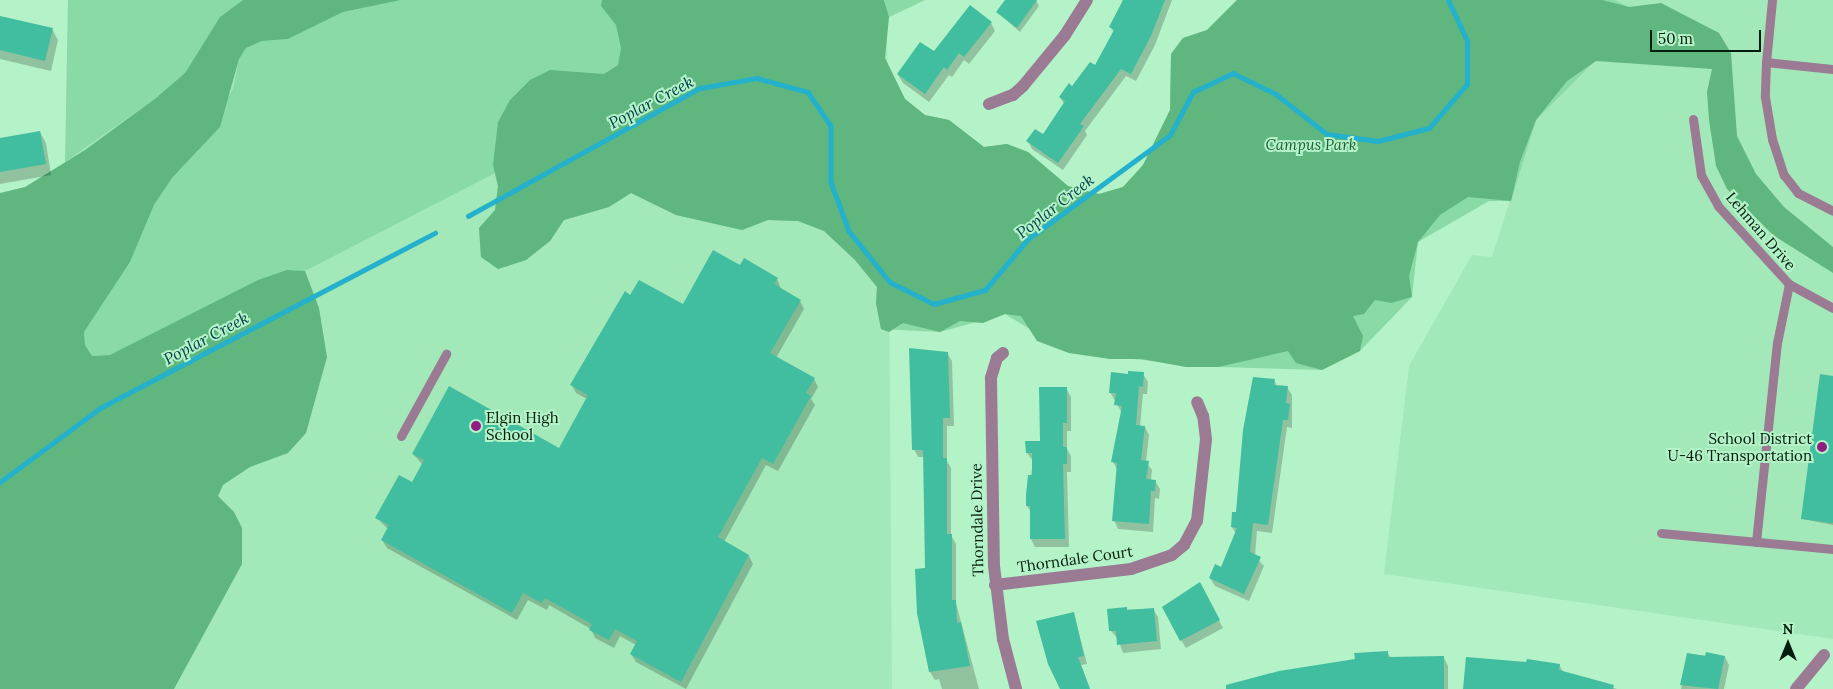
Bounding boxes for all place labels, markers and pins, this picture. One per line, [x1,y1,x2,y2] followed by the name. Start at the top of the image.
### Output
[486,408,559,443] place label: Elgin High School
[470,420,482,432] marker: Elgin High School
[1668,429,1812,464] place label: School District U-46 Transportation
[1816,441,1828,453] marker: School District U-46 Transportation

